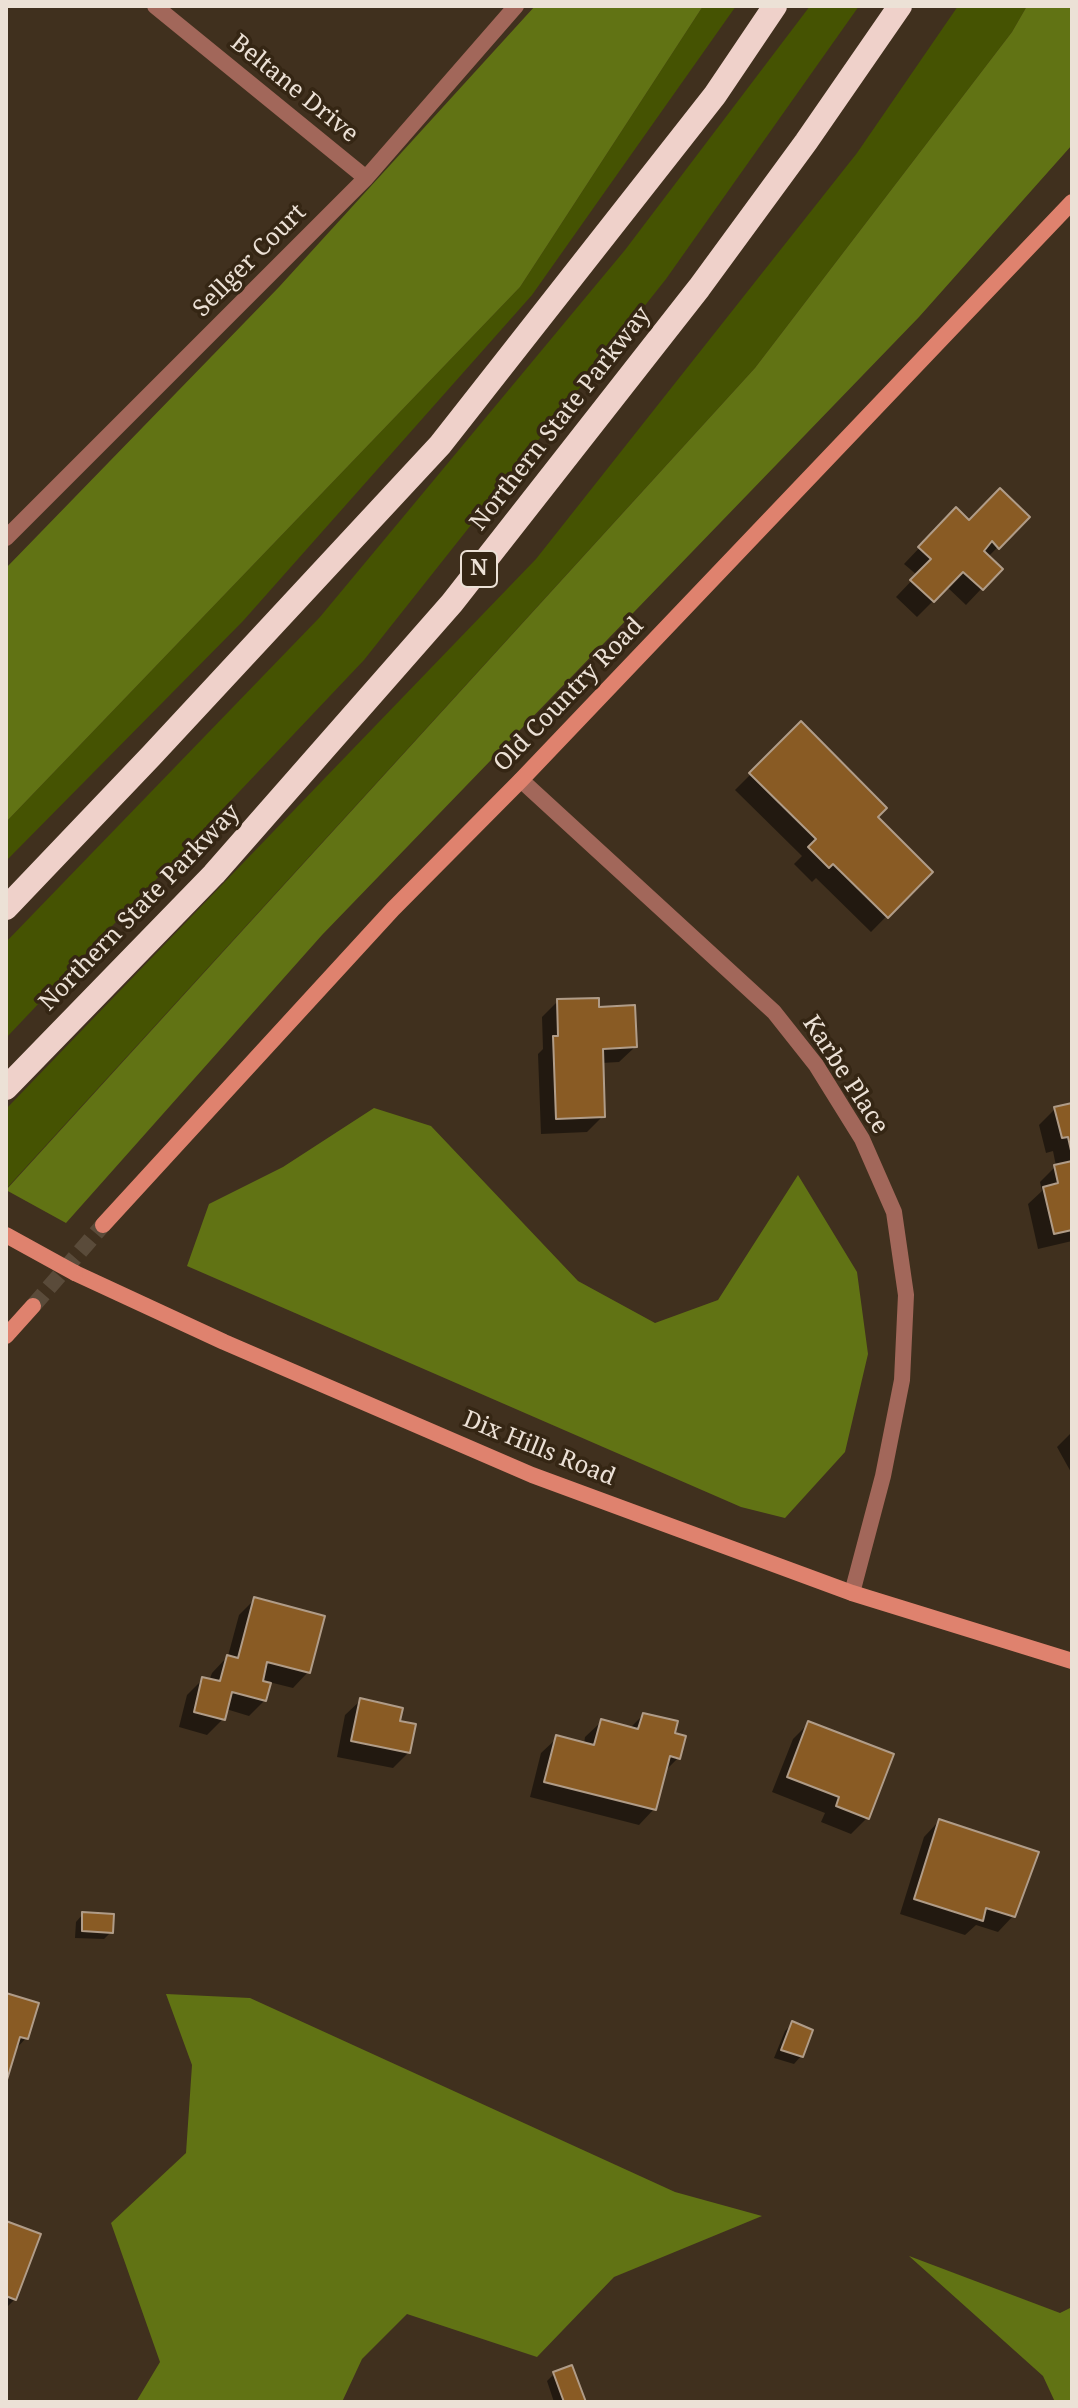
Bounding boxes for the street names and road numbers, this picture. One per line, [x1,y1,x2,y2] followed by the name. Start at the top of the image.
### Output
[224,29,364,149] street label: Beltane Drive
[188,199,312,323] street label: Sellger Court
[465,301,657,537] street label: Northern State Parkway
[461,551,497,587] road number: N
[488,612,650,778] street label: Old Country Road
[34,799,246,1017] street label: Northern State Parkway
[796,1010,894,1140] street label: Karbe Place
[459,1405,619,1493] street label: Dix Hills Road

